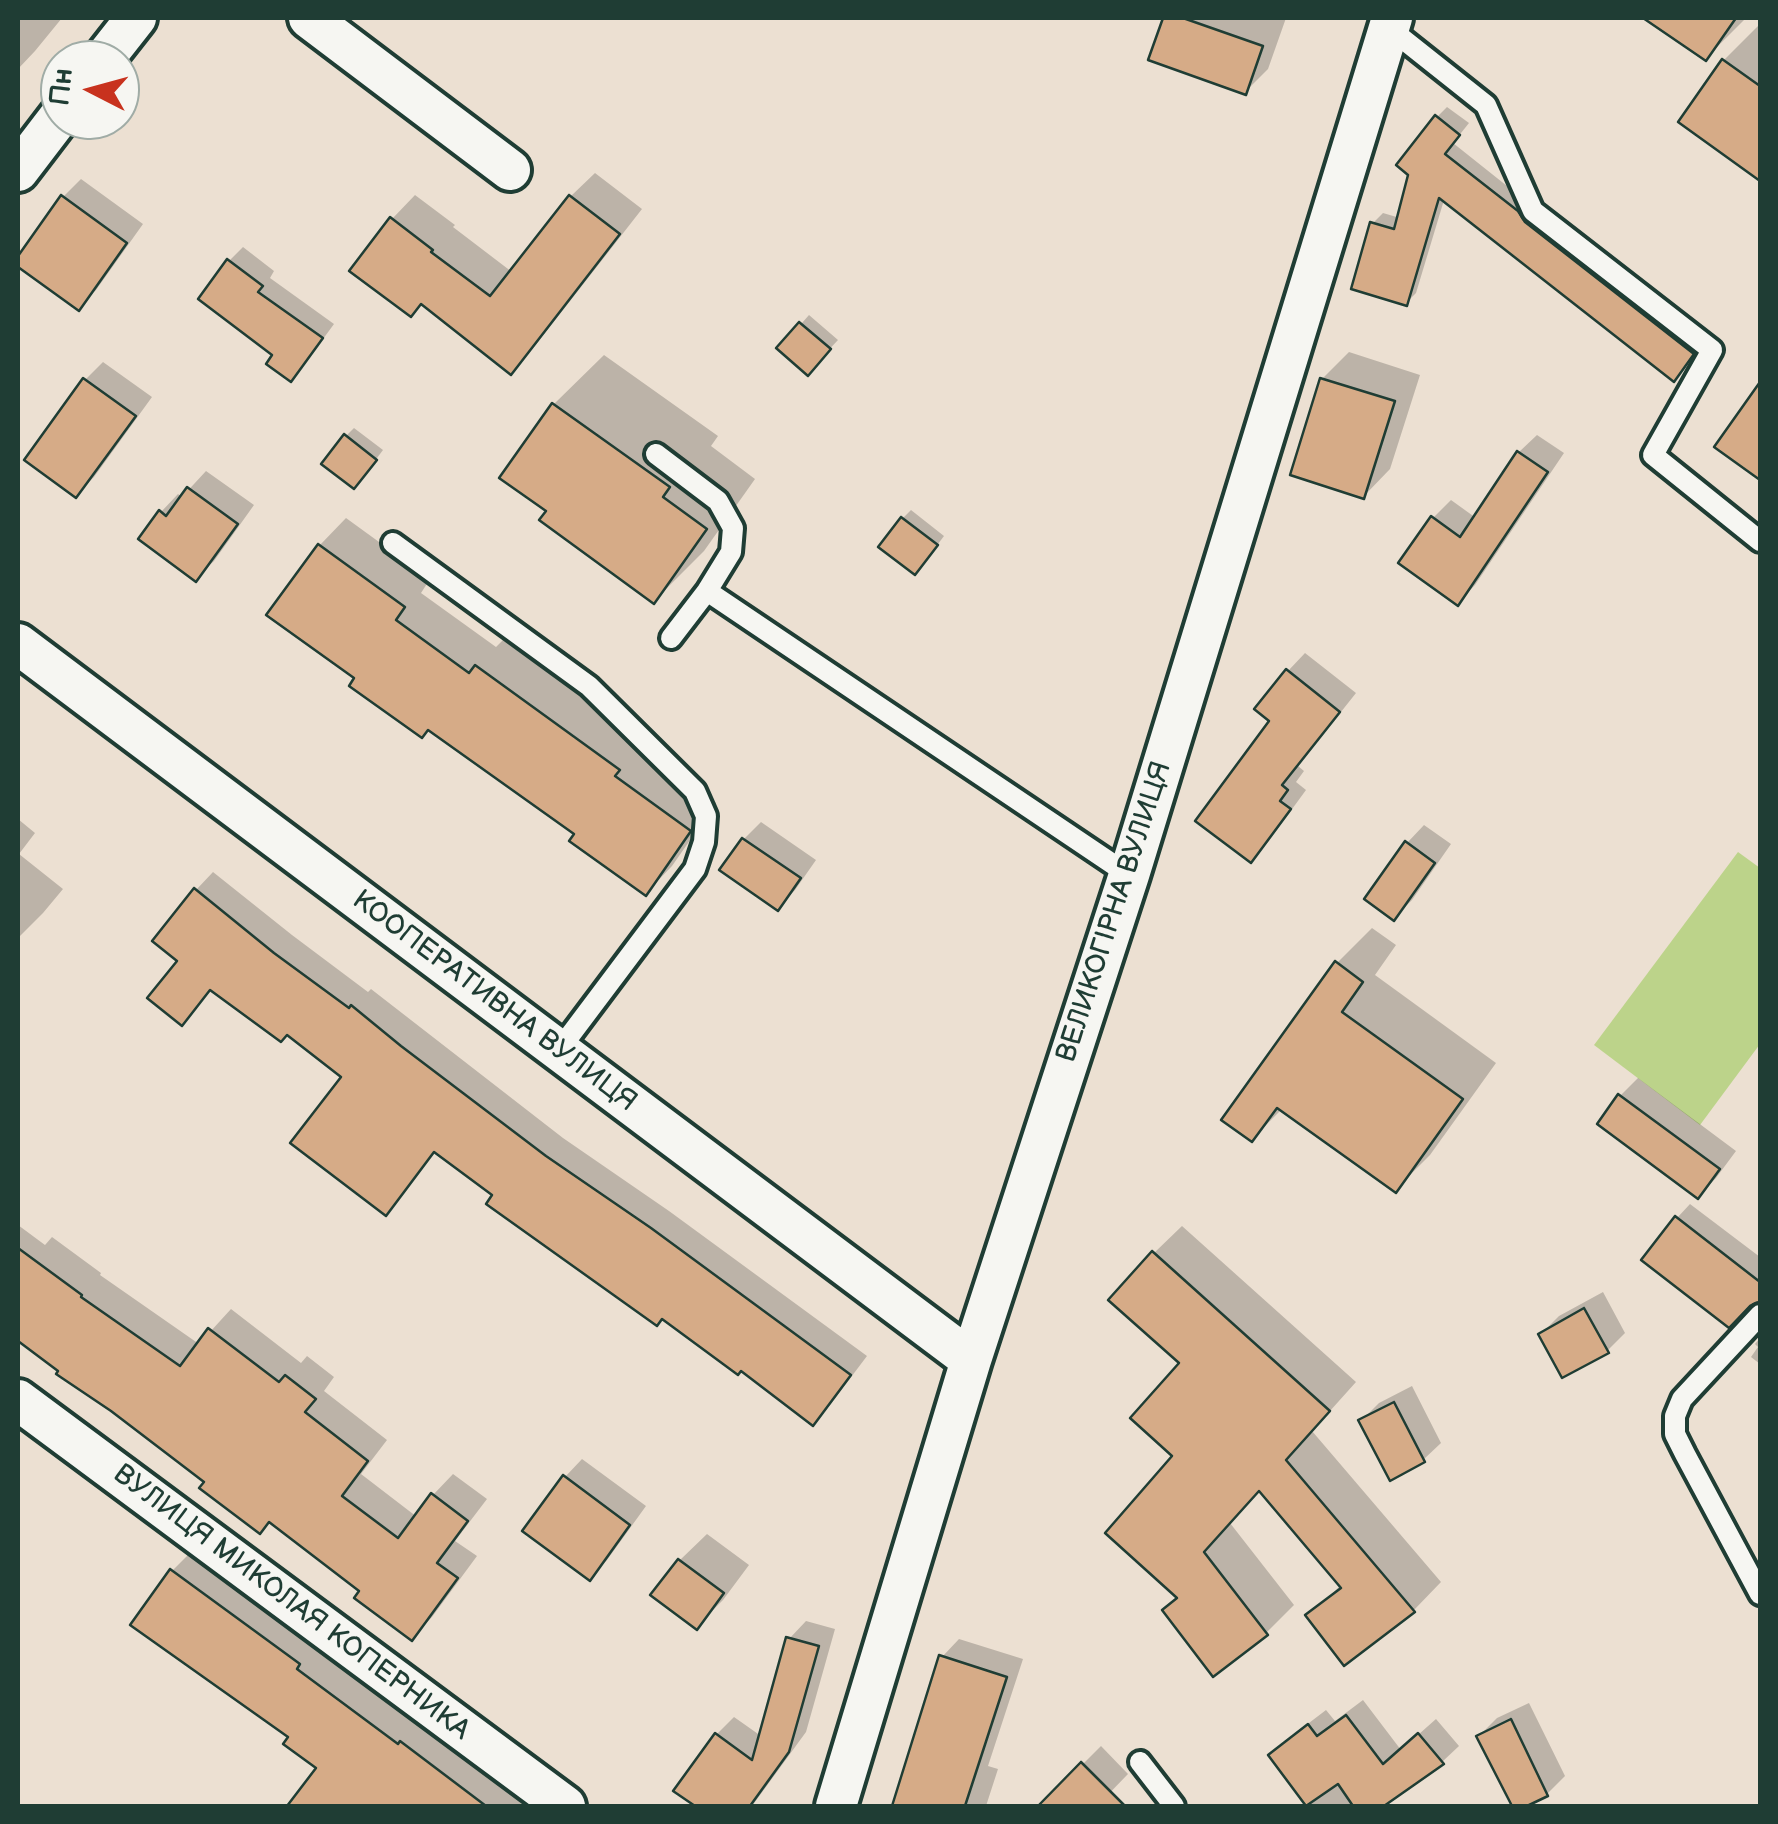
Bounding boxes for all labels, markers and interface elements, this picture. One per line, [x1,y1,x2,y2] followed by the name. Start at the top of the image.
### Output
[40,40,140,140] north arrow
[43,67,80,107] text: Пн
[1050,757,1180,1067] street label: ВЕЛИКОГІРНА ВУЛИЦЯ
[345,884,643,1120] street label: КООПЕРАТИВНА ВУЛИЦЯ
[106,1458,476,1748] street label: ВУЛИЦЯ МИКОЛАЯ КОПЕРНИКА

